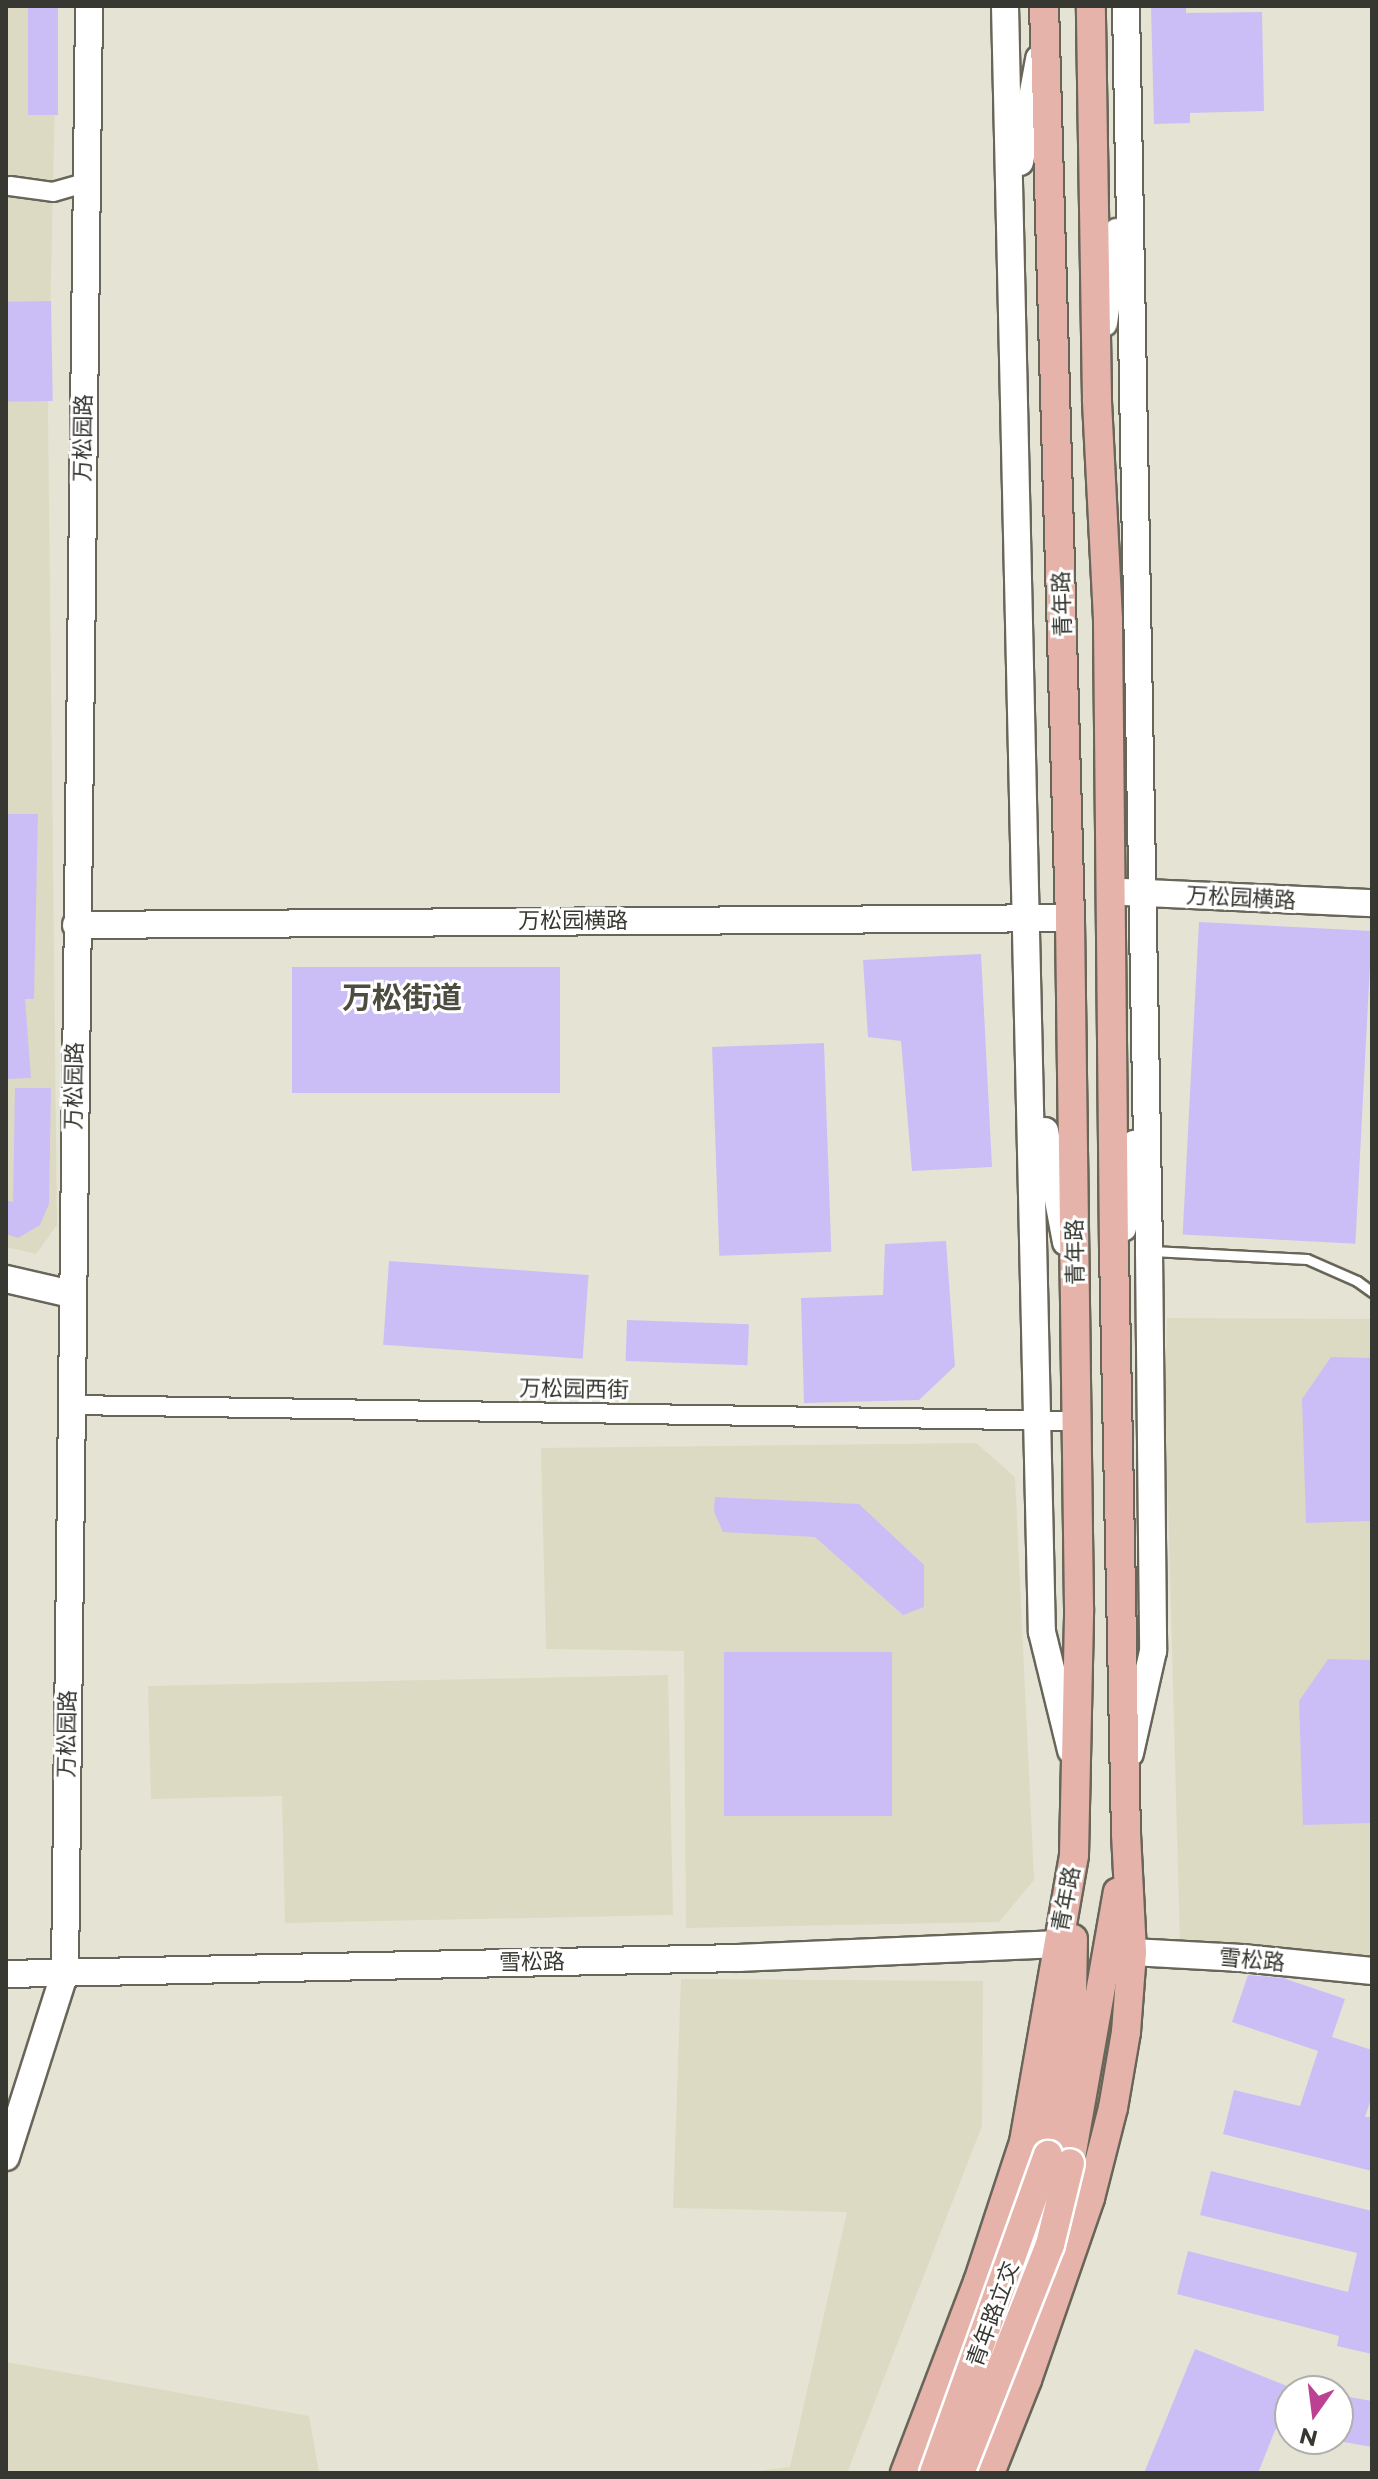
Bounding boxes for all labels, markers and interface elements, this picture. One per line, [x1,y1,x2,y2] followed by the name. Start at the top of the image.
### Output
[69,394,97,482] street label: 万松园路
[1048,571,1076,637] street label: 青年路
[1185,882,1297,914] street label: 万松园横路
[518,908,628,934] street label: 万松园横路
[342,980,462,1016] district label: 万松街道
[60,1042,88,1130] street label: 万松园路
[1061,1219,1089,1285] street label: 青年路
[519,1375,629,1403] street label: 万松园西街
[53,1690,81,1778] street label: 万松园路
[1047,1864,1085,1934] street label: 青年路
[1218,1944,1286,1976] street label: 雪松路
[499,1948,565,1976] street label: 雪松路
[962,2258,1024,2370] street label: 青年路立交
[1274,2375,1354,2455] north arrow
[1297,2422,1320,2452] text: N

